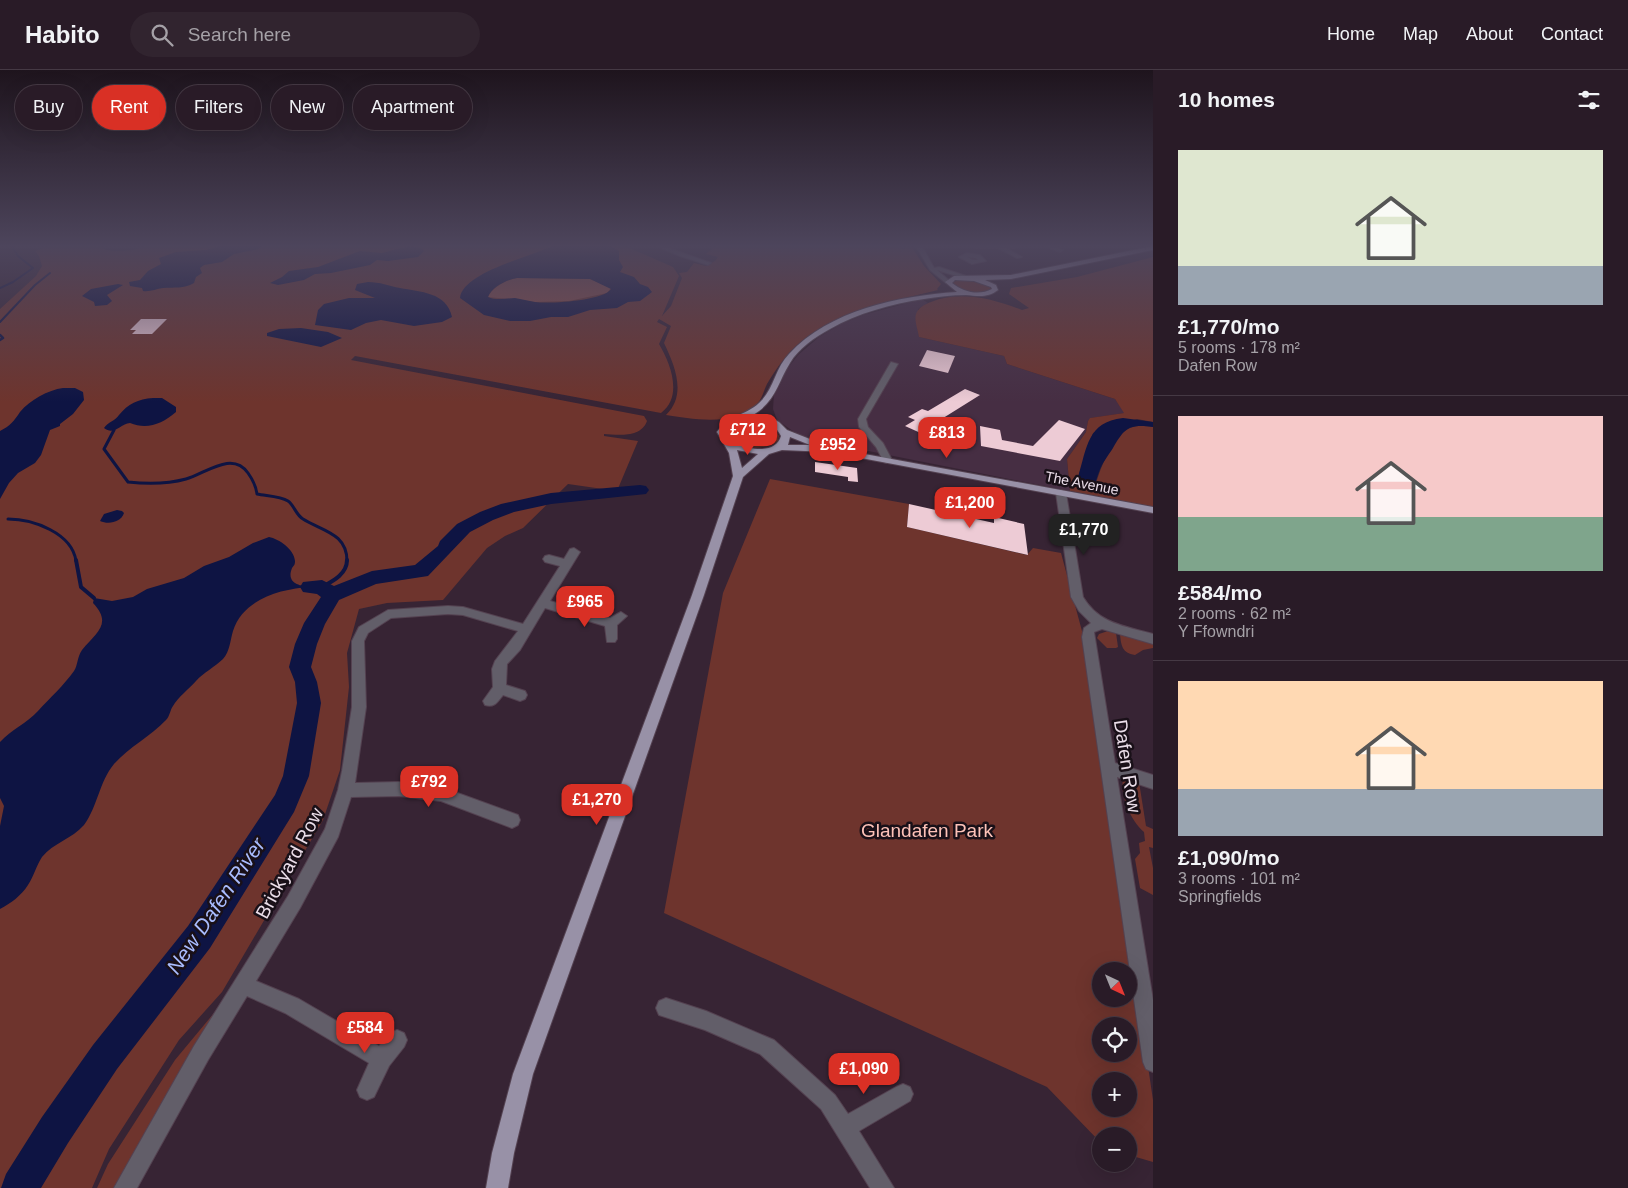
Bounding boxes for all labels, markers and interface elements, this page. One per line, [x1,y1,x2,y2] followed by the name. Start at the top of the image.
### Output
[130,12,480,57] search box
[25,21,100,48] text: Habito
[148,21,176,49] icon: search
[188,24,291,45] text: Search here
[1327,24,1375,44] text: Home
[1403,24,1438,44] text: Map
[1466,24,1513,44] text: About
[1541,24,1603,44] text: Contact
[15,85,82,130] chip: Buy
[92,85,166,130] chip: Rent
[176,85,261,130] chip: Filters
[271,85,343,130] chip: New
[353,85,472,130] chip: Apartment
[1575,86,1603,114] icon: filters
[1178,88,1275,111] text: 10 homes
[1346,183,1436,273] icon: home
[1178,315,1280,338] text: £1,770/mo
[1178,339,1300,356] text: 5 rooms · 178 m²
[1178,357,1257,374] text: Dafen Row
[718,414,778,456] pin: £712
[917,416,977,459] pin: £813
[730,421,766,438] text: £712
[929,424,965,441] text: £813
[808,428,868,471] pin: £952
[820,436,856,453] text: £952
[1346,448,1436,538] icon: home
[1044,468,1120,498] street label: The Avenue
[929,486,1011,529] pin: £1,200
[946,494,994,511] text: £1,200
[1043,514,1125,556] pin: £1,770
[1060,521,1108,538] text: £1,770
[1178,581,1262,604] text: £584/mo
[555,586,615,628] pin: £965
[567,593,603,610] text: £965
[1178,605,1291,622] text: 2 rooms · 62 m²
[1178,623,1254,640] text: Y Ffowndri
[1346,713,1436,803] icon: home
[1110,718,1145,814] street label: Dafen Row
[399,766,459,808] pin: £792
[411,773,447,790] text: £792
[556,784,638,826] pin: £1,270
[573,791,621,808] text: £1,270
[251,804,328,922] street label: Brickyard Row
[861,820,994,841] park label: Glandafen Park
[162,833,270,978] water label: New Dafen River
[1178,846,1280,869] text: £1,090/mo
[1178,870,1300,887] text: 3 rooms · 101 m²
[1178,888,1262,905] text: Springfields
[1092,962,1138,1008] north arrow
[1092,962,1137,1172] map controls
[335,1012,395,1054] pin: £584
[1092,1017,1137,1062] button: locate
[347,1019,383,1036] text: £584
[823,1052,905,1095] pin: £1,090
[840,1060,888,1077] text: £1,090
[1092,1072,1137,1117] button: +
[1092,1127,1137,1172] button: −

